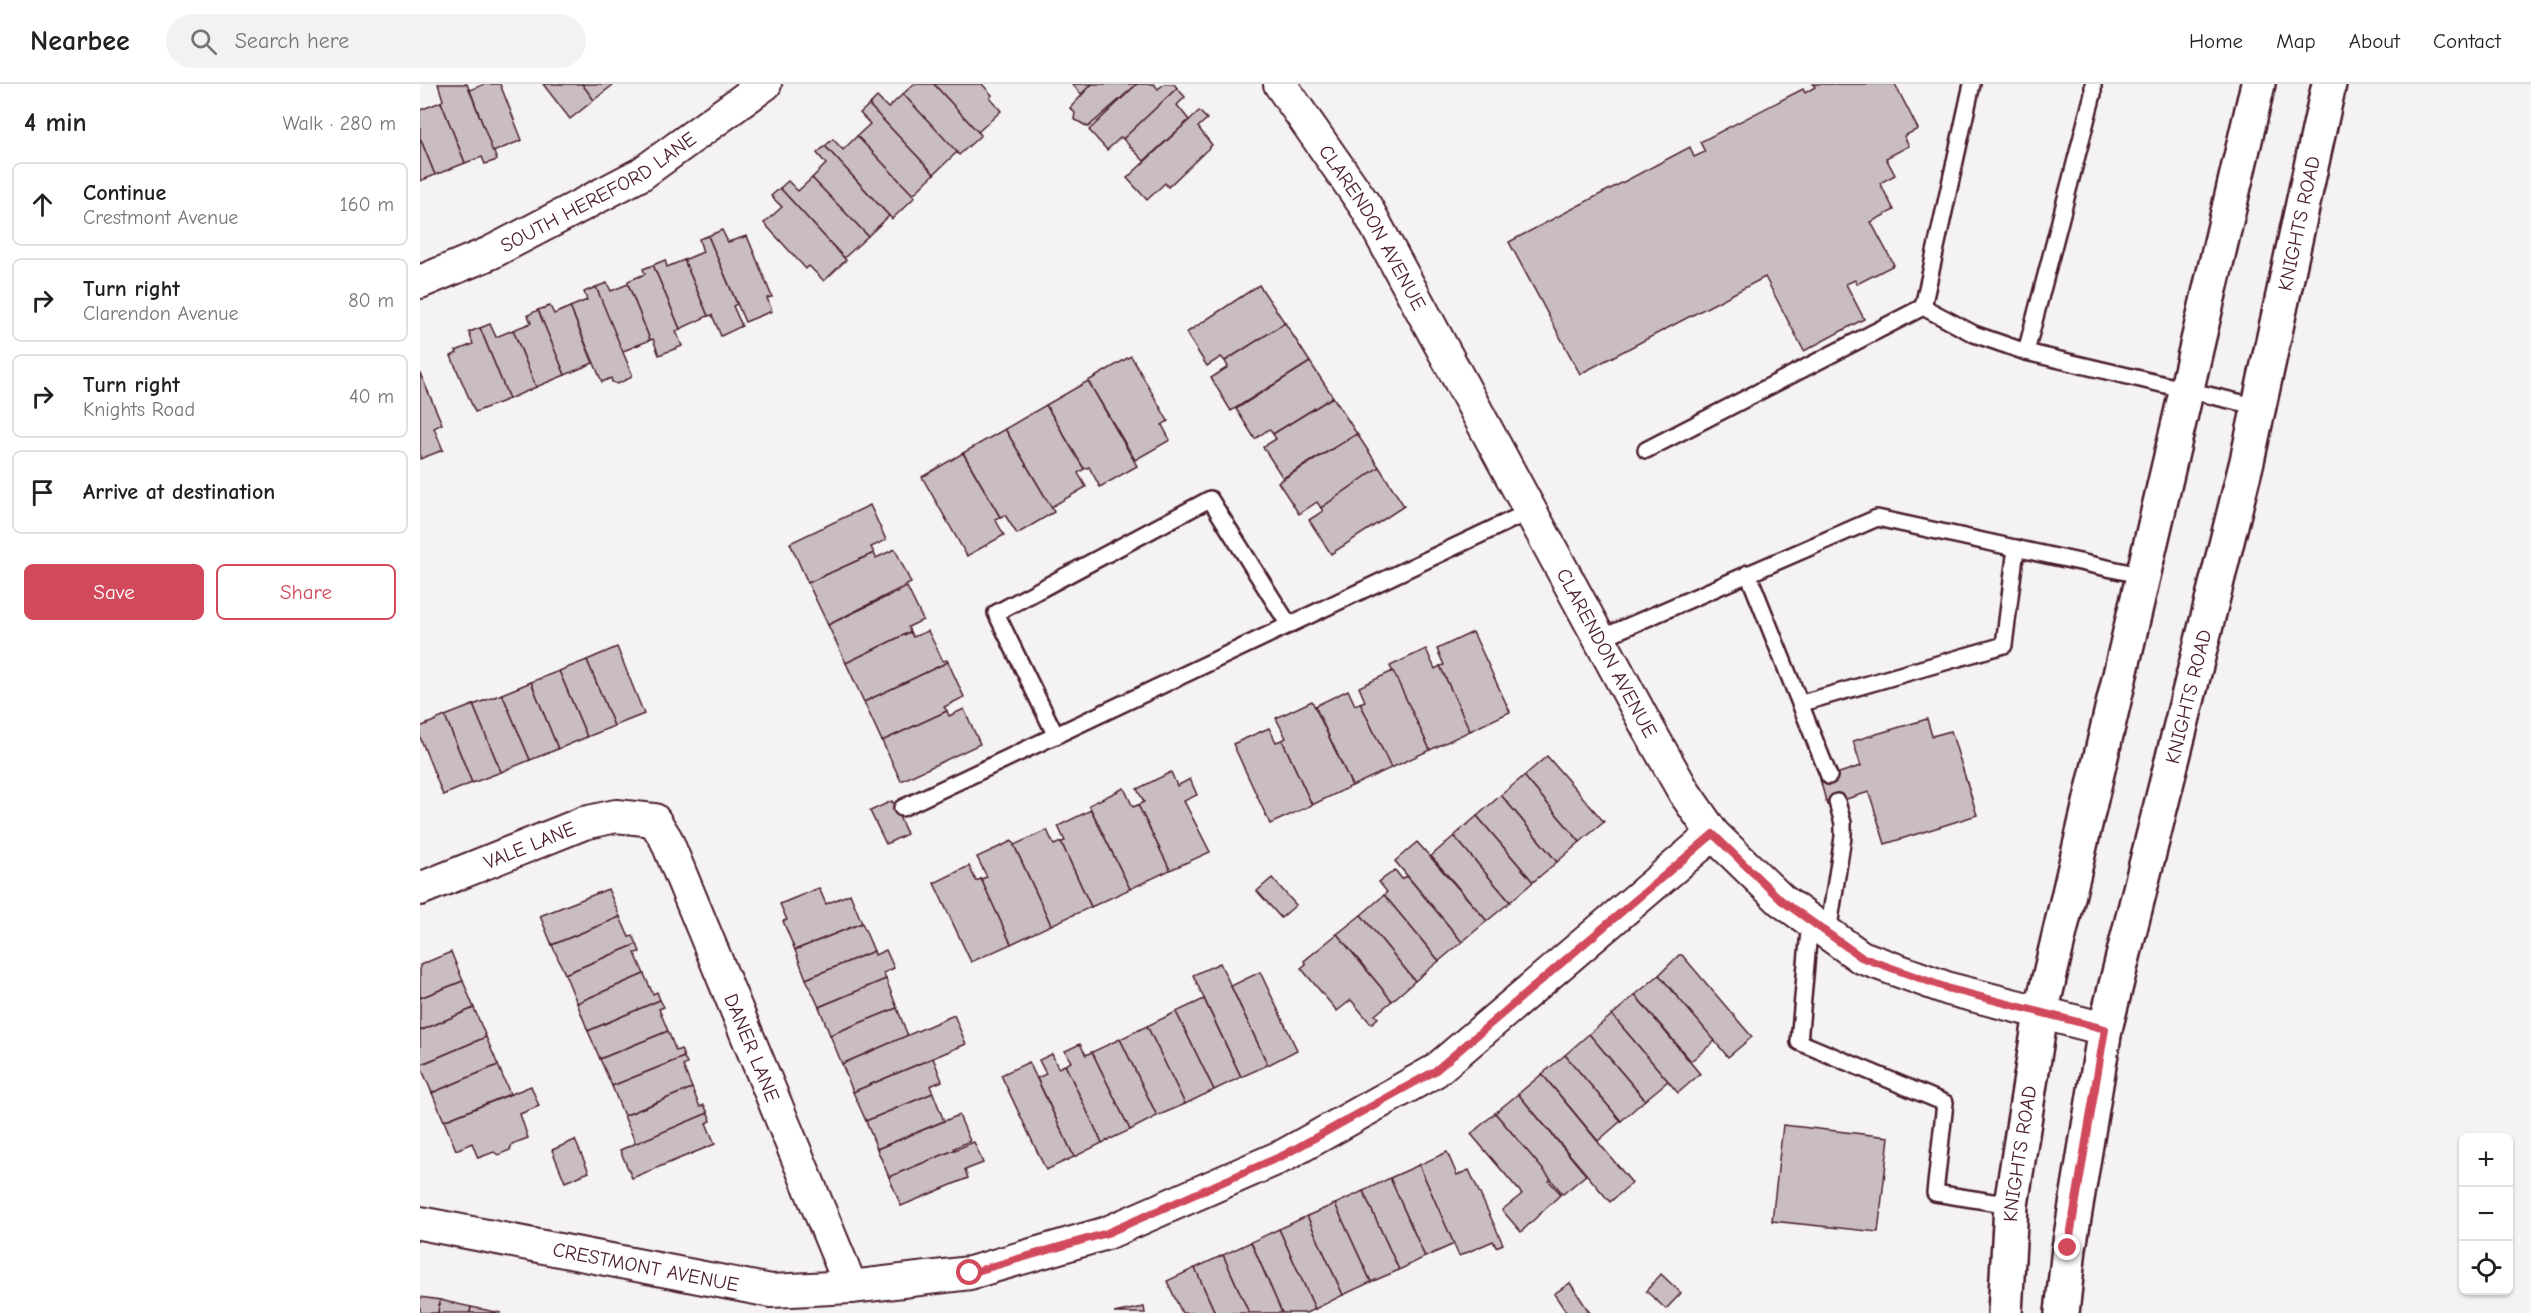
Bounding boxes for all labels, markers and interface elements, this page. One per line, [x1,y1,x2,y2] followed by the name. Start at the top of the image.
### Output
[166,14,586,68] search box
[30,25,130,57] text: Nearbee
[187,25,220,58] icon: search
[235,28,349,54] text: Search here
[2189,29,2243,53] text: Home
[2276,29,2316,53] text: Map
[2349,29,2400,53] text: About
[2433,29,2501,53] text: Contact
[24,108,87,138] text: 4 min
[283,112,396,135] text: Walk · 280 m
[496,127,700,257] street label: SOUTH HEREFORD LANE
[1314,140,1431,314] street label: CLARENDON AVENUE
[2273,154,2325,293] street label: KNIGHTS ROAD
[83,180,166,206] text: Continue
[26,188,59,221] icon: ahead
[340,193,394,216] text: 160 m
[83,206,238,229] text: Crestmont Avenue
[83,276,180,302] text: Turn right
[26,284,59,317] icon: right
[348,289,394,312] text: 80 m
[83,302,238,325] text: Clarendon Avenue
[83,372,180,398] text: Turn right
[26,380,59,413] icon: right
[349,385,394,408] text: 40 m
[83,398,195,421] text: Knights Road
[26,476,59,509] icon: arrive
[83,479,275,505] text: Arrive at destination
[24,564,204,620] button: Save
[216,564,396,620] button: Share
[1552,564,1662,742] street label: CLARENDON AVENUE
[2160,627,2216,766] street label: KNIGHTS ROAD
[480,816,579,874] street label: VALE LANE
[720,990,785,1105] street label: DANER LANE
[1999,1084,2041,1223] street label: KNIGHTS ROAD
[2459,1133,2513,1295] map controls
[2459,1133,2513,1187] button: +
[2459,1187,2513,1241] button: −
[2054,1234,2080,1260] route end
[551,1237,741,1296] street label: CRESTMONT AVENUE
[2459,1241,2513,1295] button: locate
[956,1259,982,1285] route start

